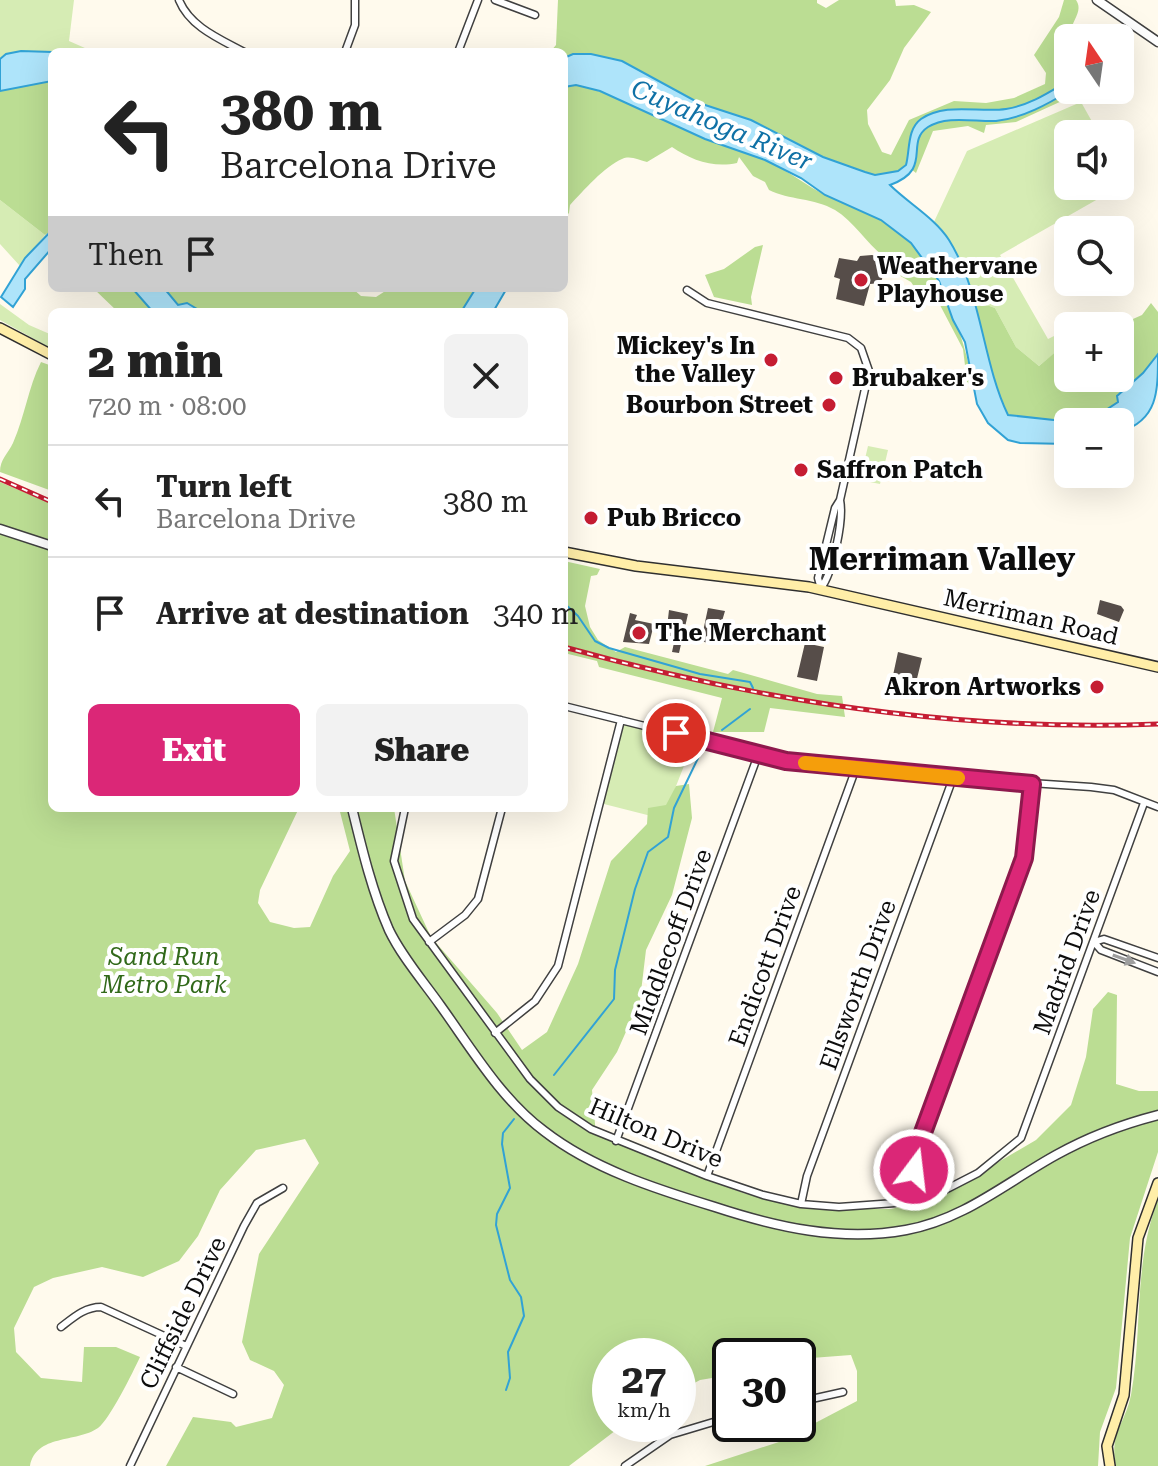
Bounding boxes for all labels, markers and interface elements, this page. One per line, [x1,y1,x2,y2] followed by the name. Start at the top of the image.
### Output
[1054,24,1134,104] north arrow
[1054,24,1134,488] map controls
[627,73,817,177] water label: Cuyahoga River
[220,78,382,144] text: 380 m
[88,80,192,184] icon: left
[1054,120,1134,200] button: sound
[220,145,496,187] text: Barcelona Drive
[1054,216,1134,296] button: search
[179,232,223,276] icon: arrive
[88,237,163,272] text: Then
[877,252,1038,308] place label: Weathervane Playhouse
[852,271,870,289] marker: Weathervane Playhouse
[1054,312,1134,392] button: +
[617,332,756,388] place label: Mickey's In the Valley
[88,333,223,389] text: 2 min
[444,334,528,418] button: close
[762,351,780,369] marker: Mickey's In the Valley
[852,364,984,392] place label: Brubaker's
[827,369,845,387] marker: Brubaker's
[88,391,247,421] text: 720 m · 08:00
[626,391,813,419] place label: Bourbon Street
[820,396,838,414] marker: Bourbon Street
[1054,408,1134,488] button: −
[817,456,983,484] place label: Saffron Patch
[792,461,810,479] marker: Saffron Patch
[156,469,292,504] text: Turn left
[88,479,132,523] icon: left
[443,484,528,519] text: 380 m
[156,504,356,534] text: Barcelona Drive
[607,504,741,532] place label: Pub Bricco
[582,509,600,527] marker: Pub Bricco
[809,540,1076,578] district label: Merriman Valley
[941,583,1121,651] street label: Merriman Road
[88,591,132,635] icon: arrive
[156,596,469,631] text: Arrive at destination
[493,596,578,631] text: 340 m
[655,619,826,647] place label: The Merchant
[630,624,648,642] marker: The Merchant
[884,673,1081,701] place label: Akron Artworks
[1088,678,1106,696] marker: Akron Artworks
[642,699,710,767] pin
[88,704,300,796] button: Exit
[316,704,528,796] button: Share
[654,711,698,755] icon: arrive
[624,845,718,1039] street label: Middlecoff Drive
[723,882,807,1050] street label: Endicott Drive
[1028,886,1106,1038] street label: Madrid Drive
[814,896,902,1074] street label: Ellsworth Drive
[100,943,227,999] park label: Sand Run Metro Park
[1112,953,1136,966] one-way arrow
[585,1092,727,1174] street label: Hilton Drive
[872,1128,956,1212] position arrow
[134,1232,232,1394] street label: Cliffside Drive
[712,1338,816,1442] speed limit sign: 30
[622,1356,666,1403] text: 27
[617,1398,671,1422] text: km/h

